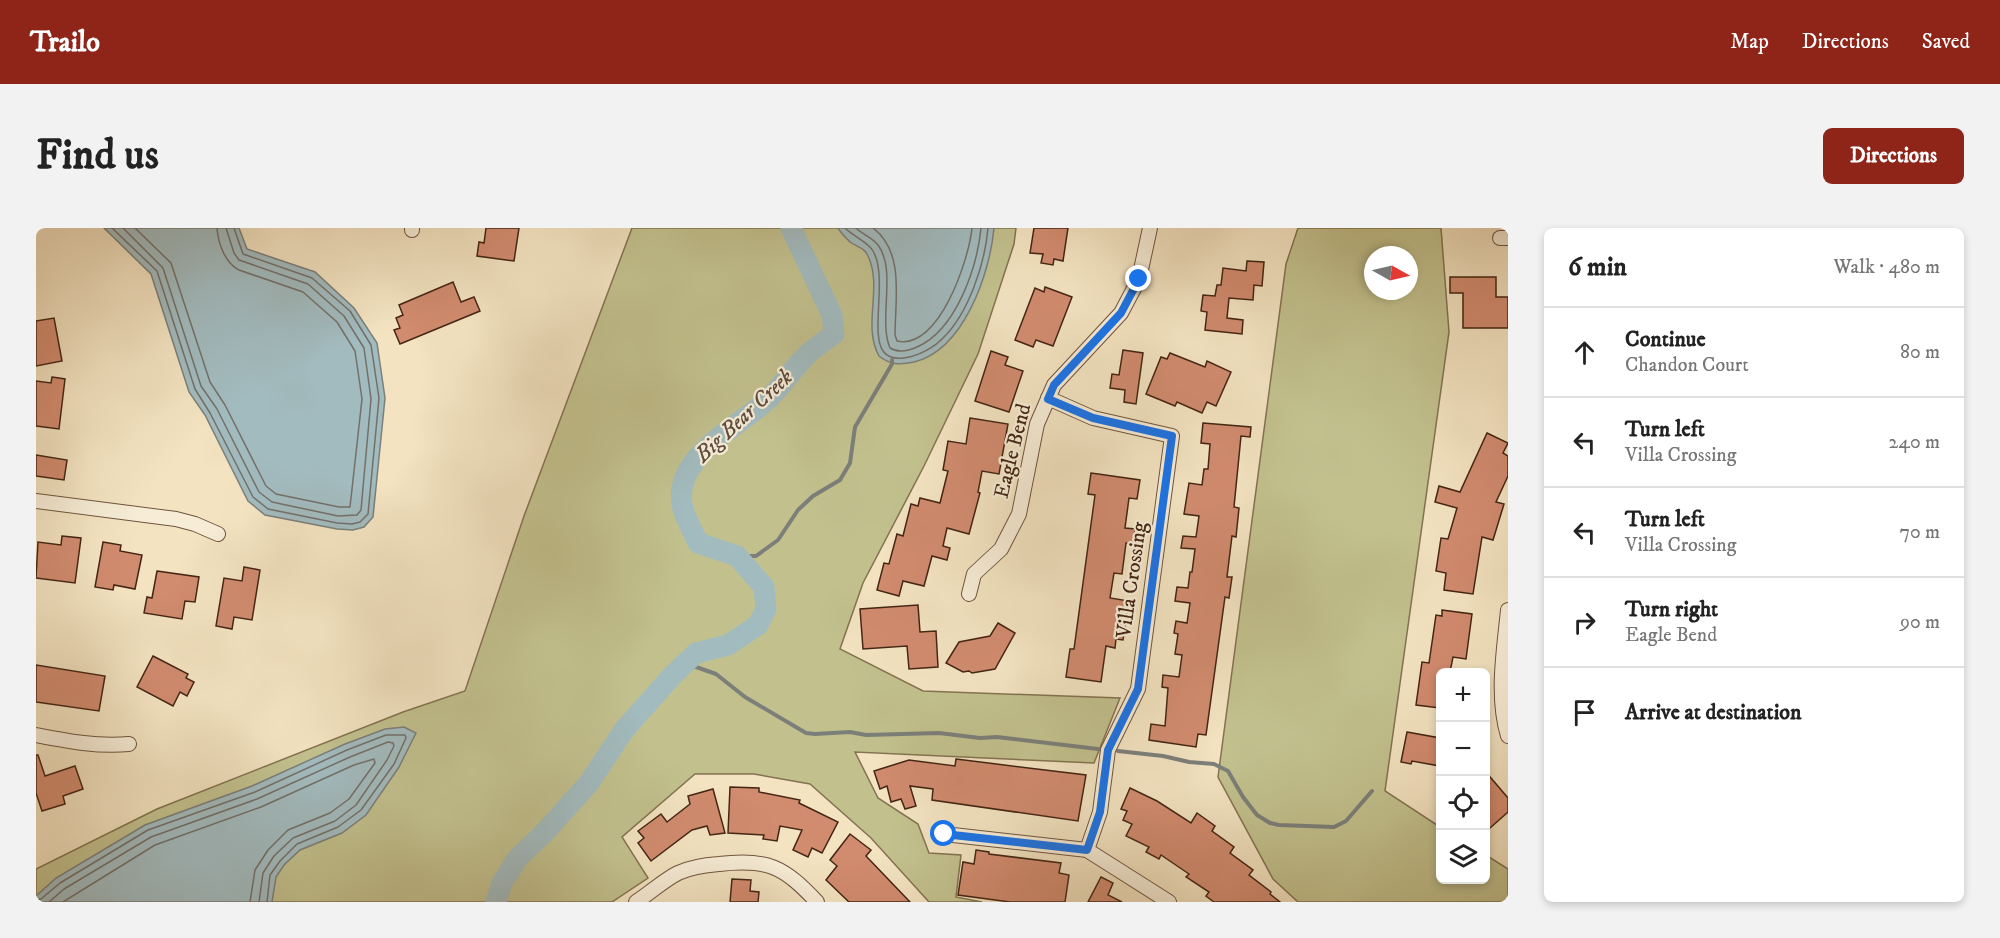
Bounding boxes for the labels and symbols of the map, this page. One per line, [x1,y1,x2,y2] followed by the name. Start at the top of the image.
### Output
[1364,246,1418,300] north arrow
[1125,265,1151,291] route end
[689,363,799,469] water label: Big Bear Creek
[989,400,1037,501] street label: Eagle Bend
[1111,519,1153,641] street label: Villa Crossing
[930,820,956,846] route start

